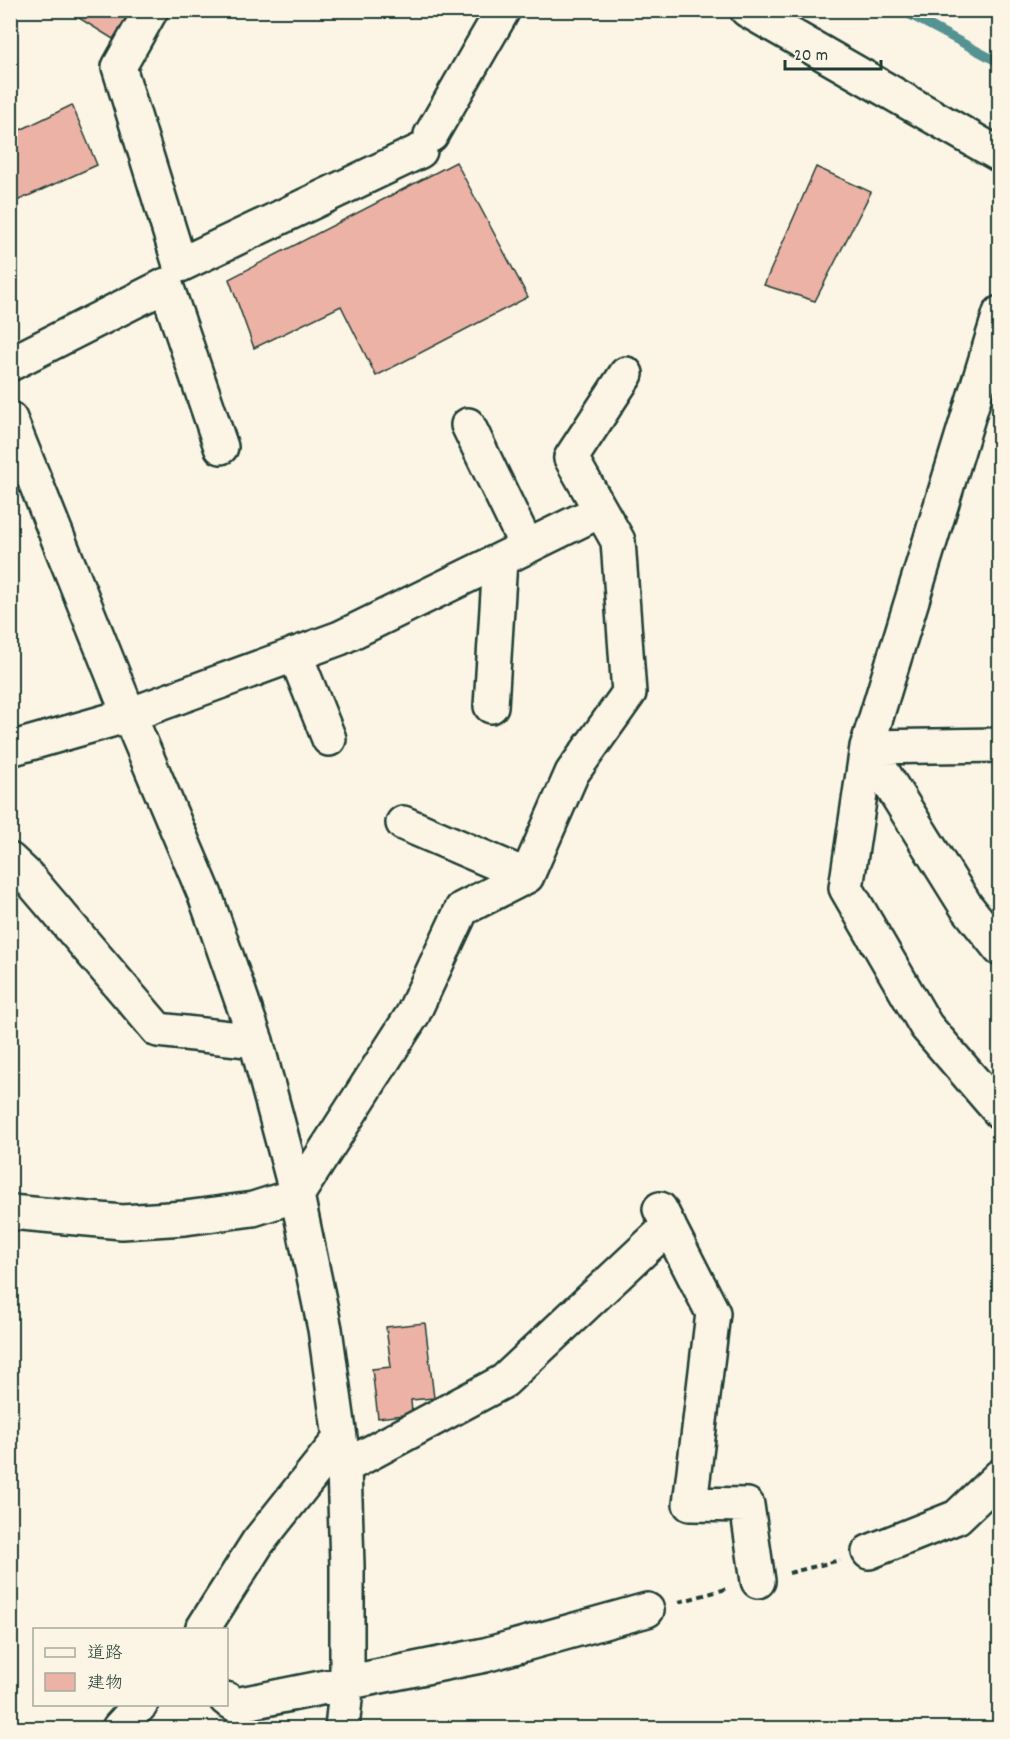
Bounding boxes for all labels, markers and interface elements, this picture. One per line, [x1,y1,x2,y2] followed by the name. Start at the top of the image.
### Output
[785,33,881,71] scale bar
[794,44,828,69] text: 20 m
[33,1628,228,1706] legend
[87,1642,123,1667] text: 道路
[87,1672,123,1697] text: 建物

